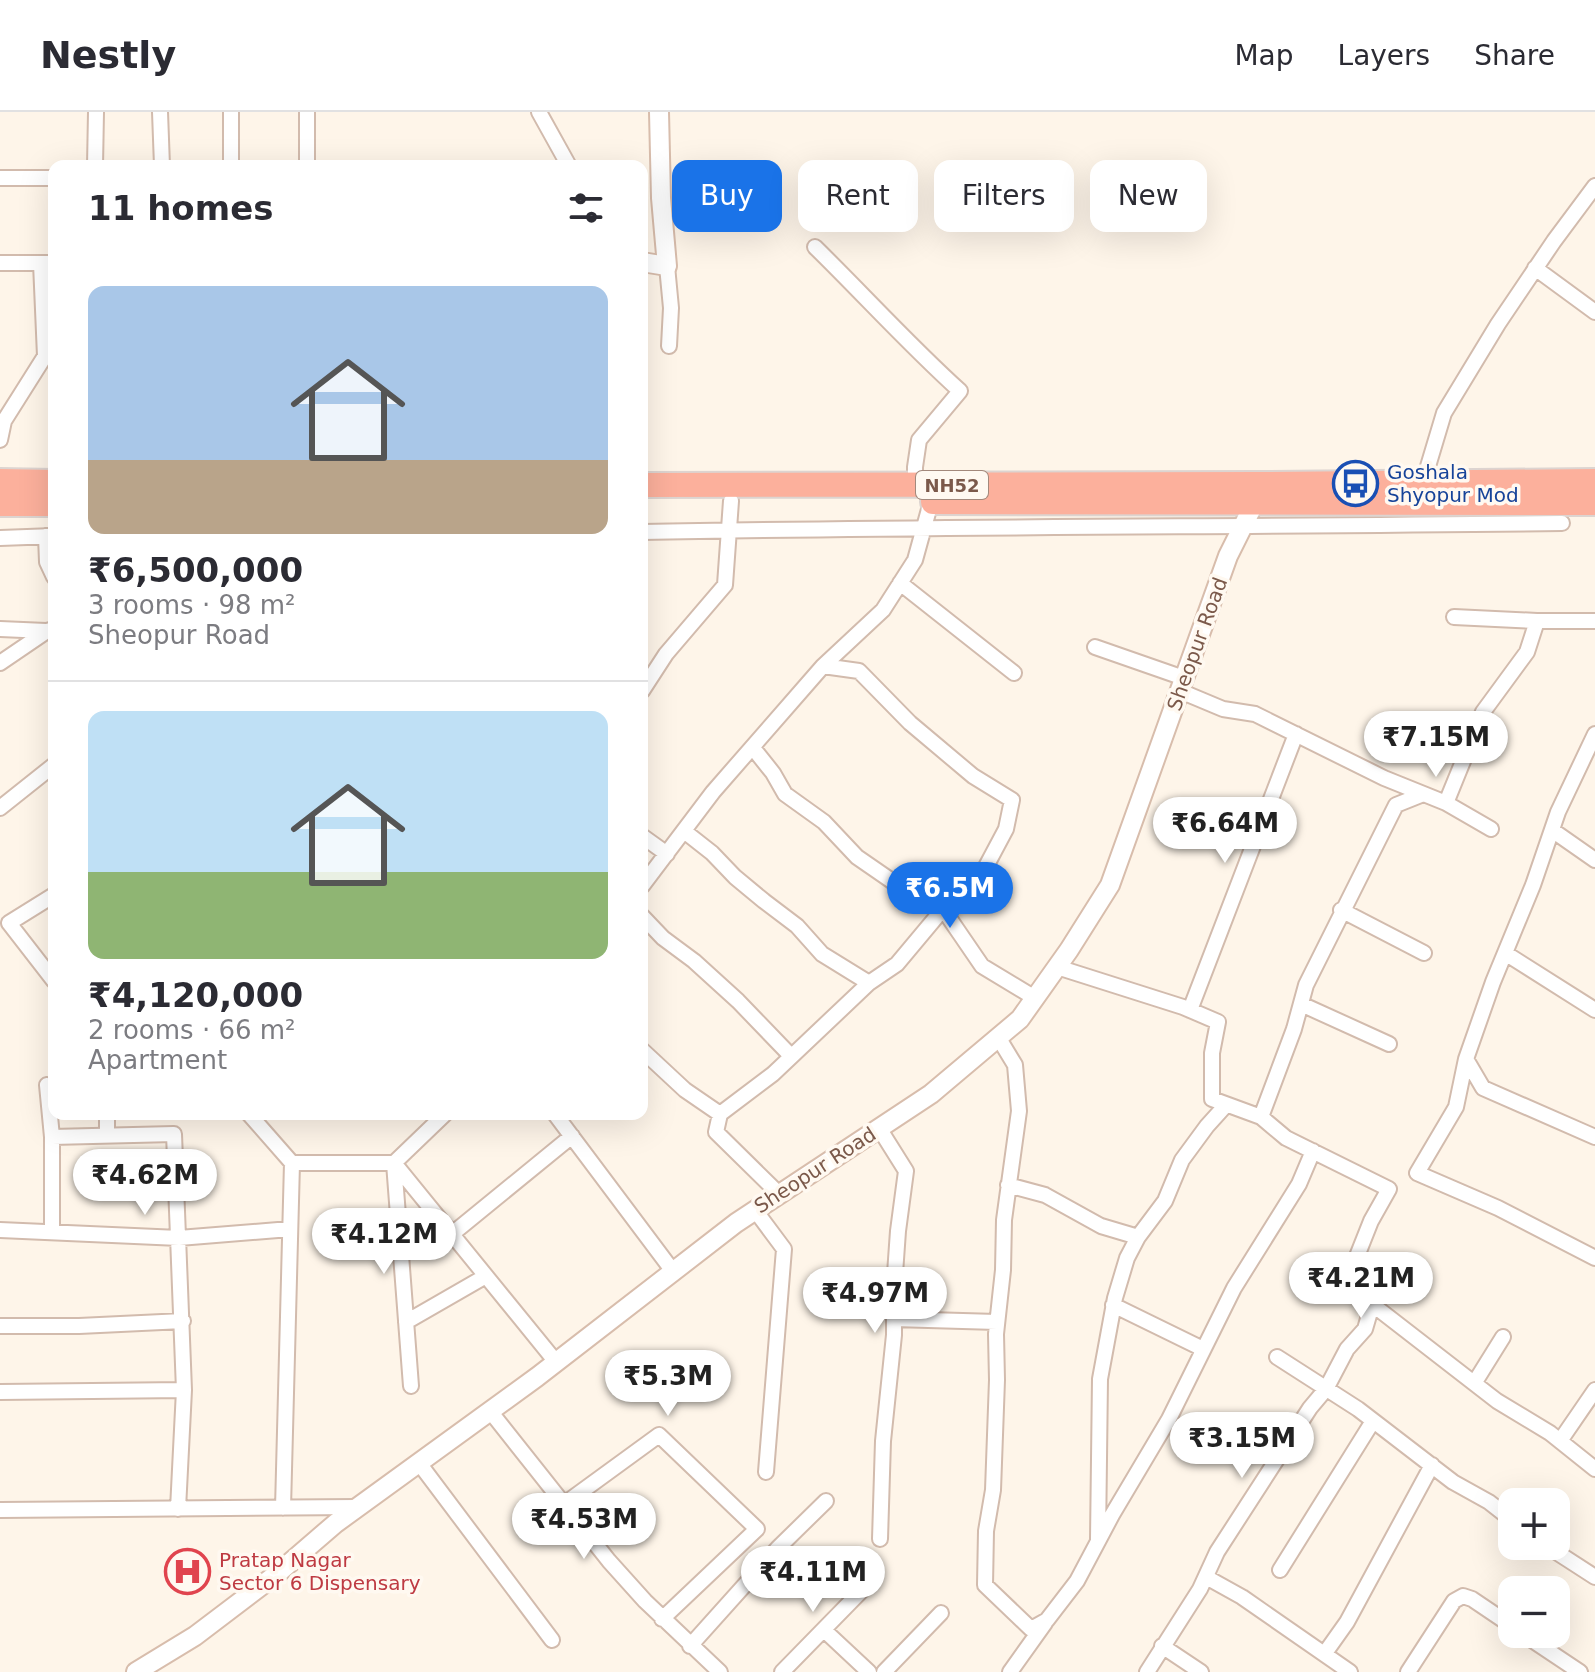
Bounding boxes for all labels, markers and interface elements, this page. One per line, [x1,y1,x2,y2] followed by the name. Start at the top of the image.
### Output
[40,33,176,77] text: Nestly
[1234,39,1294,72] text: Map
[1338,39,1430,72] text: Layers
[1474,39,1555,72] text: Share
[672,160,782,232] chip: Buy
[798,160,918,232] chip: Rent
[934,160,1074,232] chip: Filters
[1090,160,1207,232] chip: New
[564,186,608,230] icon: filters
[88,188,273,228] text: 11 homes
[276,338,420,482] icon: home
[1332,460,1380,508] bus stop icon: Goshala Shyopur Mod
[1387,460,1519,507] place label: Goshala Shyopur Mod
[916,471,988,499] road number: NH52
[88,550,303,590] text: ₹6,500,000
[1162,574,1232,714] street label: Sheopur Road
[88,590,296,620] text: 3 rooms · 98 m²
[88,620,270,650] text: Sheopur Road
[1371,711,1501,779] pin: ₹7.15M
[1382,722,1490,752] text: ₹7.15M
[276,763,420,907] icon: home
[1160,797,1290,865] pin: ₹6.64M
[1171,808,1279,838] text: ₹6.64M
[894,862,1006,930] pin: ₹6.5M
[905,873,995,903] text: ₹6.5M
[88,975,303,1015] text: ₹4,120,000
[88,1015,296,1045] text: 2 rooms · 66 m²
[88,1045,227,1075] text: Apartment
[750,1122,880,1218] street label: Sheopur Road
[80,1149,210,1217] pin: ₹4.62M
[91,1160,199,1190] text: ₹4.62M
[319,1208,449,1276] pin: ₹4.12M
[330,1219,438,1249] text: ₹4.12M
[1296,1252,1426,1320] pin: ₹4.21M
[1307,1263,1415,1293] text: ₹4.21M
[810,1267,940,1335] pin: ₹4.97M
[821,1278,929,1308] text: ₹4.97M
[612,1350,724,1418] pin: ₹5.3M
[623,1361,713,1391] text: ₹5.3M
[1177,1412,1307,1480] pin: ₹3.15M
[1188,1423,1296,1453] text: ₹3.15M
[1498,1488,1570,1648] map controls
[1498,1488,1570,1560] button: +
[519,1493,649,1561] pin: ₹4.53M
[530,1504,638,1534] text: ₹4.53M
[748,1546,878,1614] pin: ₹4.11M
[164,1548,212,1596] hospital icon: Pratap Nagar Sector 6 Dispensary
[219,1548,421,1595] place label: Pratap Nagar Sector 6 Dispensary
[759,1557,867,1587] text: ₹4.11M
[1498,1576,1570,1648] button: −

